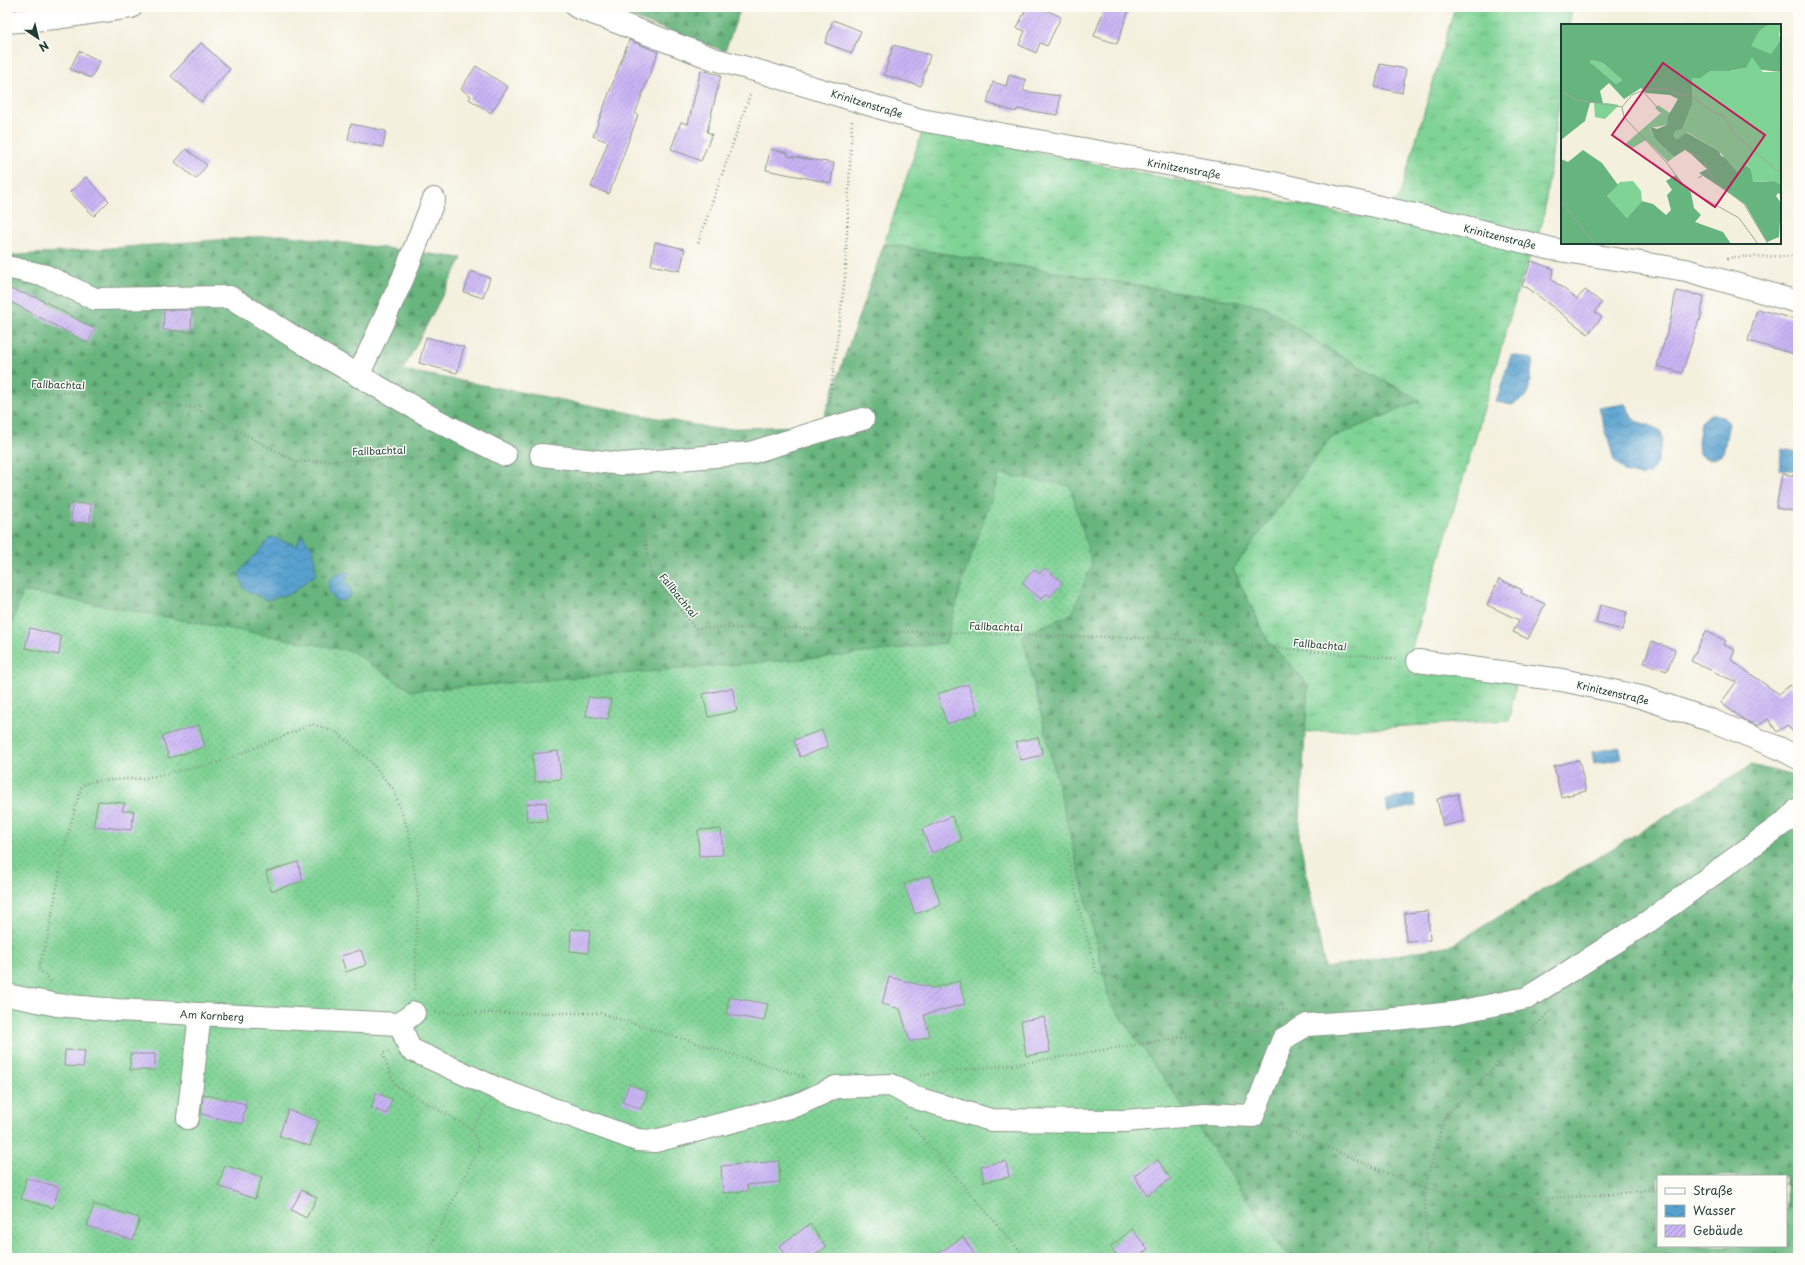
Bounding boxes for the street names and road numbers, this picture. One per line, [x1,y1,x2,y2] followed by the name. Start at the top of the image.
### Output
[829,85,905,121] street label: Krinitzenstraße
[1146,154,1222,182] street label: Krinitzenstraße
[1462,220,1538,252] street label: Krinitzenstraße
[31,376,85,392] street label: Fallbachtal
[352,442,406,458] street label: Fallbachtal
[656,569,702,621] street label: Fallbachtal
[969,618,1023,634] street label: Fallbachtal
[1292,634,1348,654] street label: Fallbachtal
[1575,676,1651,708] street label: Krinitzenstraße
[180,1006,245,1024] street label: Am Kornberg

